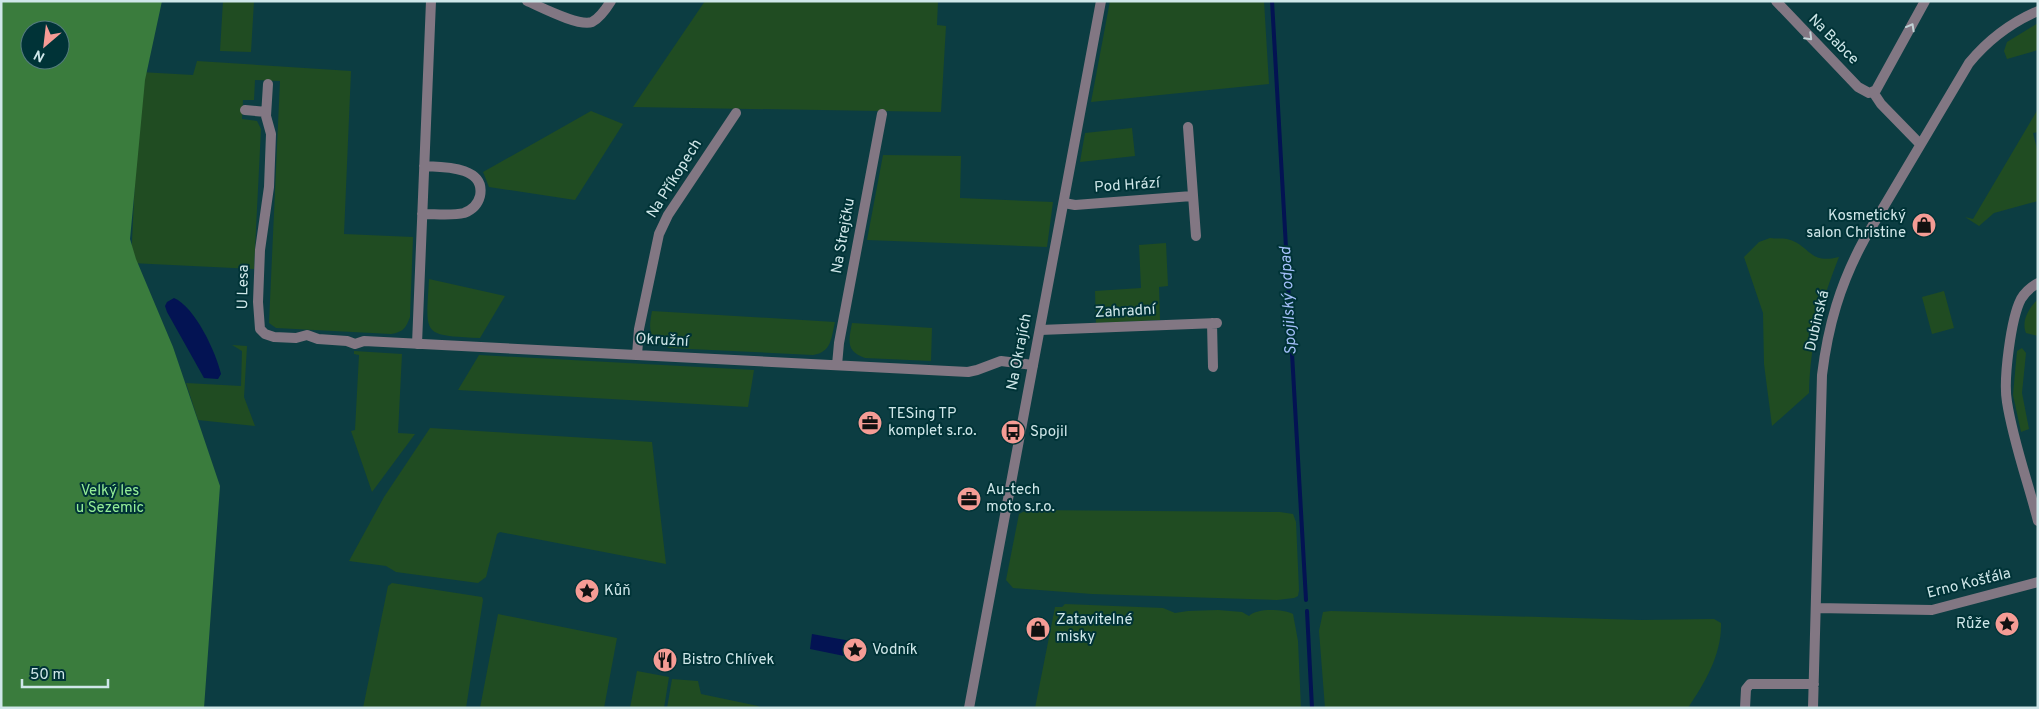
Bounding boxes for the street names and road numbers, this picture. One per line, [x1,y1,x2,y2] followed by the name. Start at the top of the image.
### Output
[1804,11,1862,69] street label: Na Babce
[643,136,707,222] street label: Na Příkopech
[1094,174,1162,198] street label: Pod Hrází
[828,197,860,275] street label: Na Strejčku
[234,264,254,310] street label: U Lesa
[1802,288,1834,353] street label: Dubinská
[1094,301,1157,323] street label: Zahradní
[1003,312,1037,392] street label: Na Okrajích
[635,330,690,352] street label: Okružní
[1925,564,2013,604] street label: Erno Košťála

